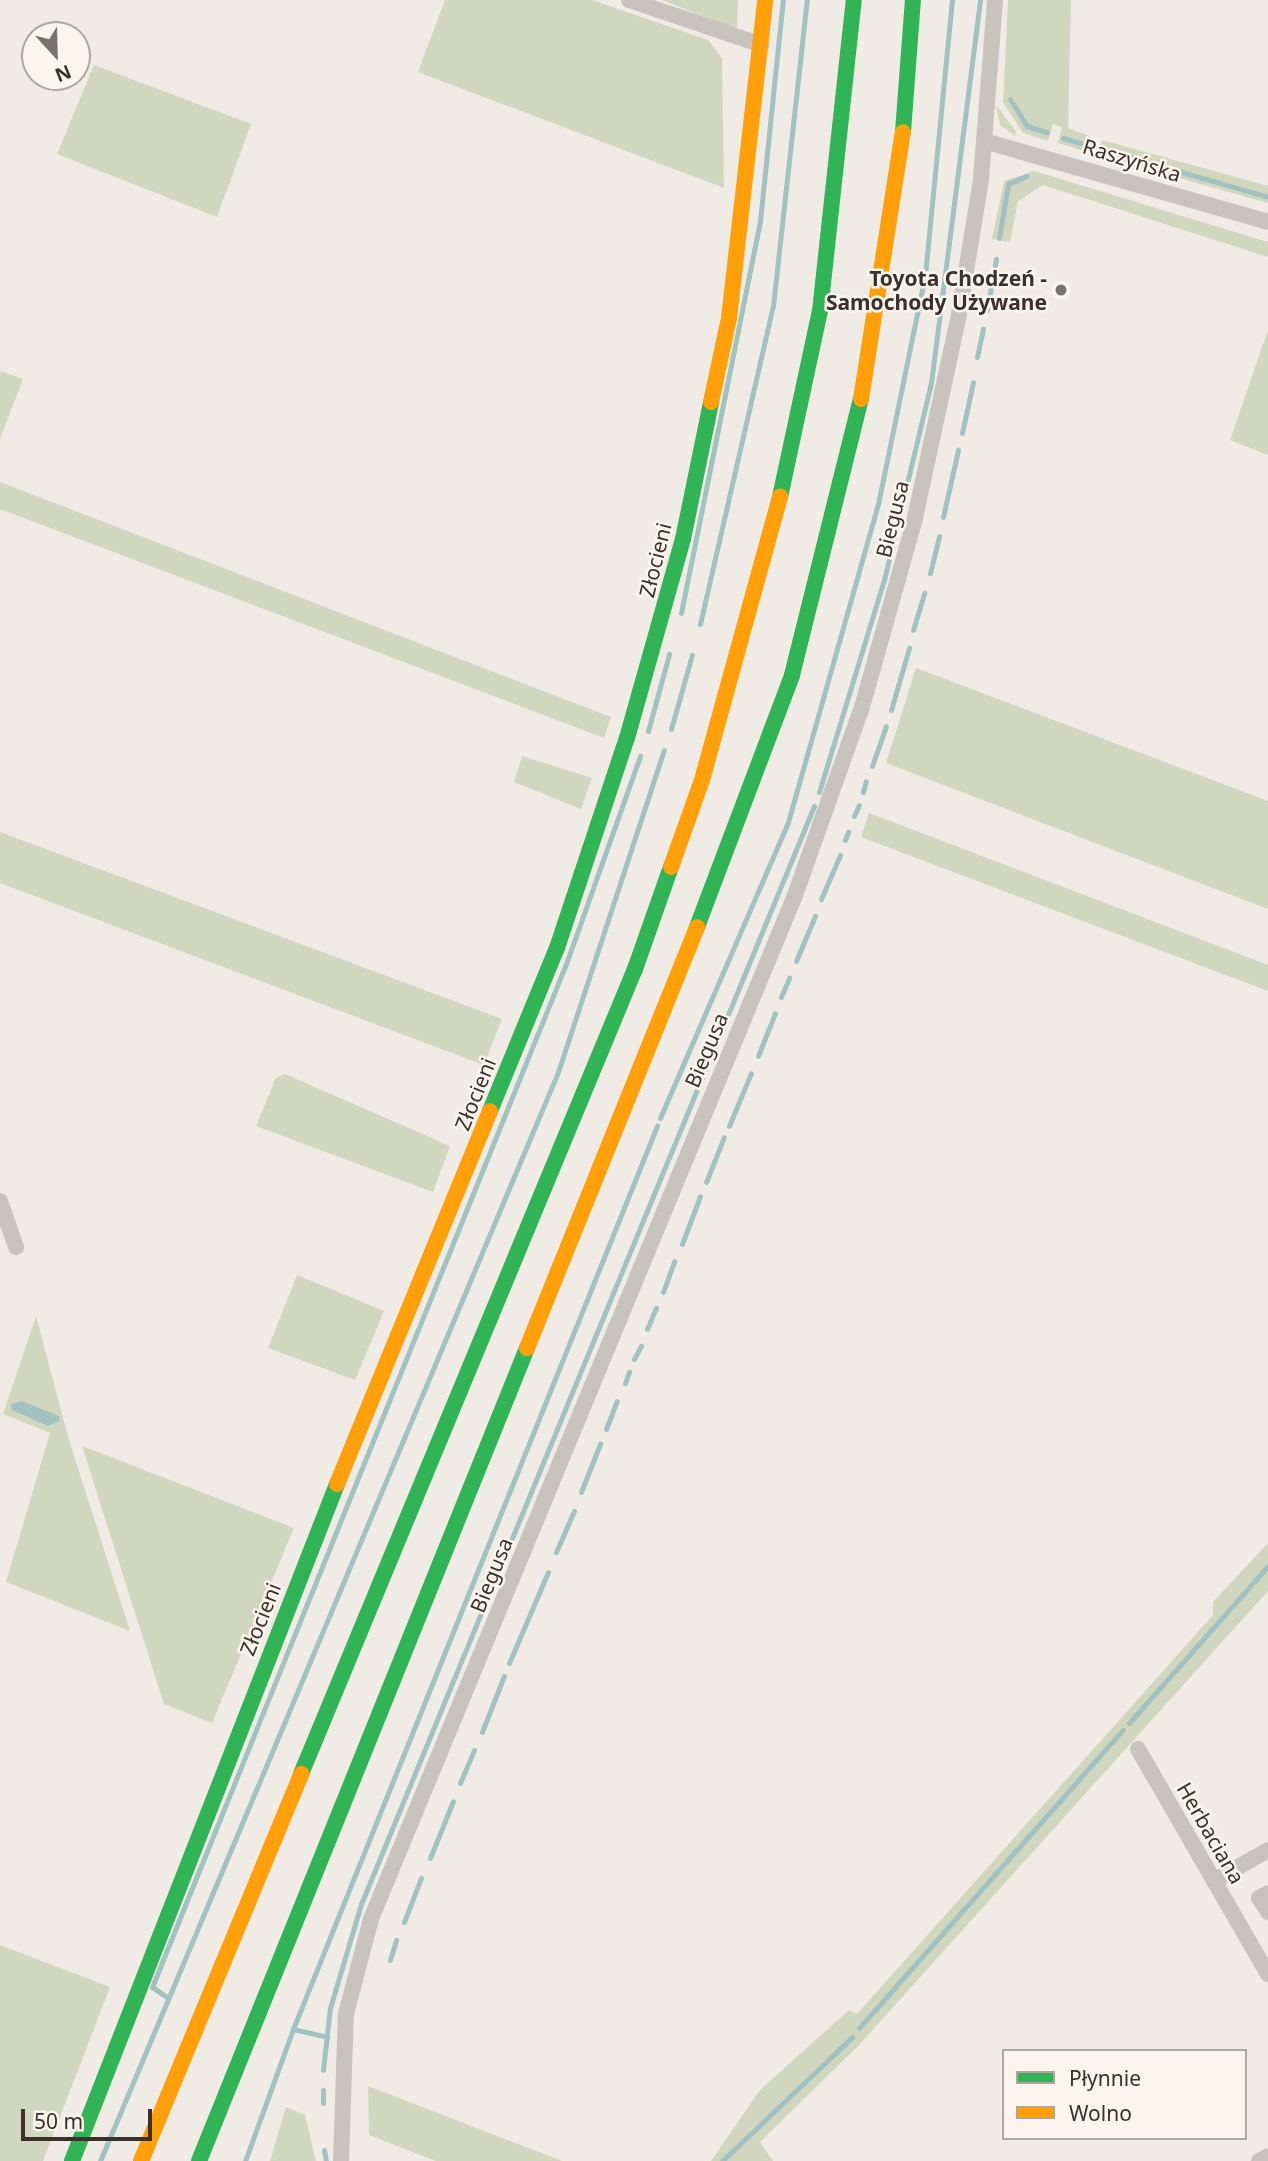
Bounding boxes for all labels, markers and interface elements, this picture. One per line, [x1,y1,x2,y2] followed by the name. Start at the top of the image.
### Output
[21,21,91,91] north arrow
[51,59,75,89] text: N
[1080,133,1184,187] street label: Raszyńska
[826,265,1047,315] place label: Toyota Chodzeń - Samochody Używane
[1053,282,1069,298] marker: Toyota Chodzeń - Samochody Używane
[870,478,914,560] street label: Biegusa
[634,520,676,600] street label: Złocieni
[679,1009,733,1091] street label: Biegusa
[449,1054,501,1134] street label: Złocieni
[465,1534,517,1616] street label: Biegusa
[234,1579,286,1659] street label: Złocieni
[1172,1778,1250,1888] street label: Herbaciana
[1002,2049,1247,2140] legend
[1069,2064,1141,2092] text: Płynnie
[24,2094,156,2138] scale bar
[1069,2099,1132,2127] text: Wolno
[34,2107,83,2135] text: 50 m

